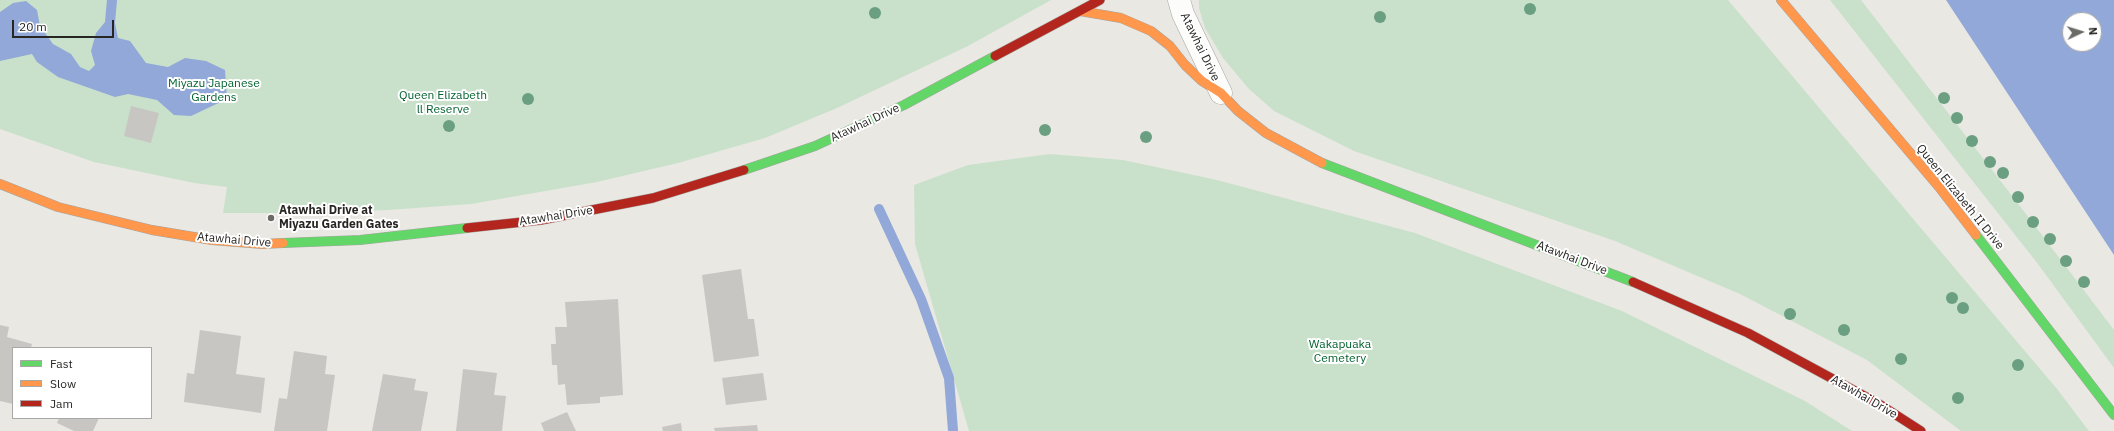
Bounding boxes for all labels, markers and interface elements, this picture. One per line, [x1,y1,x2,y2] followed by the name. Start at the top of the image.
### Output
[1177,10,1223,84] street label: Atawhai Drive
[14,12,116,38] scale bar
[2062,12,2102,52] north arrow
[19,19,47,34] text: 20 m
[2086,27,2100,36] text: N
[168,77,260,105] park label: Miyazu Japanese Gardens
[399,89,487,117] park label: Queen Elizabeth ll Reserve
[828,101,902,145] street label: Atawhai Drive
[1913,142,2007,252] street label: Queen Elizabeth II Drive
[518,203,594,229] street label: Atawhai Drive
[279,204,399,232] place label: Atawhai Drive at Miyazu Garden Gates
[266,213,276,223] marker: Atawhai Drive at Miyazu Garden Gates
[196,230,272,250] street label: Atawhai Drive
[1535,238,1609,278] street label: Atawhai Drive
[1309,338,1371,366] park label: Wakapuaka Cemetery
[12,347,152,419] legend
[50,356,73,371] text: Fast
[1828,372,1900,422] street label: Atawhai Drive
[50,376,76,391] text: Slow
[50,396,73,411] text: Jam

